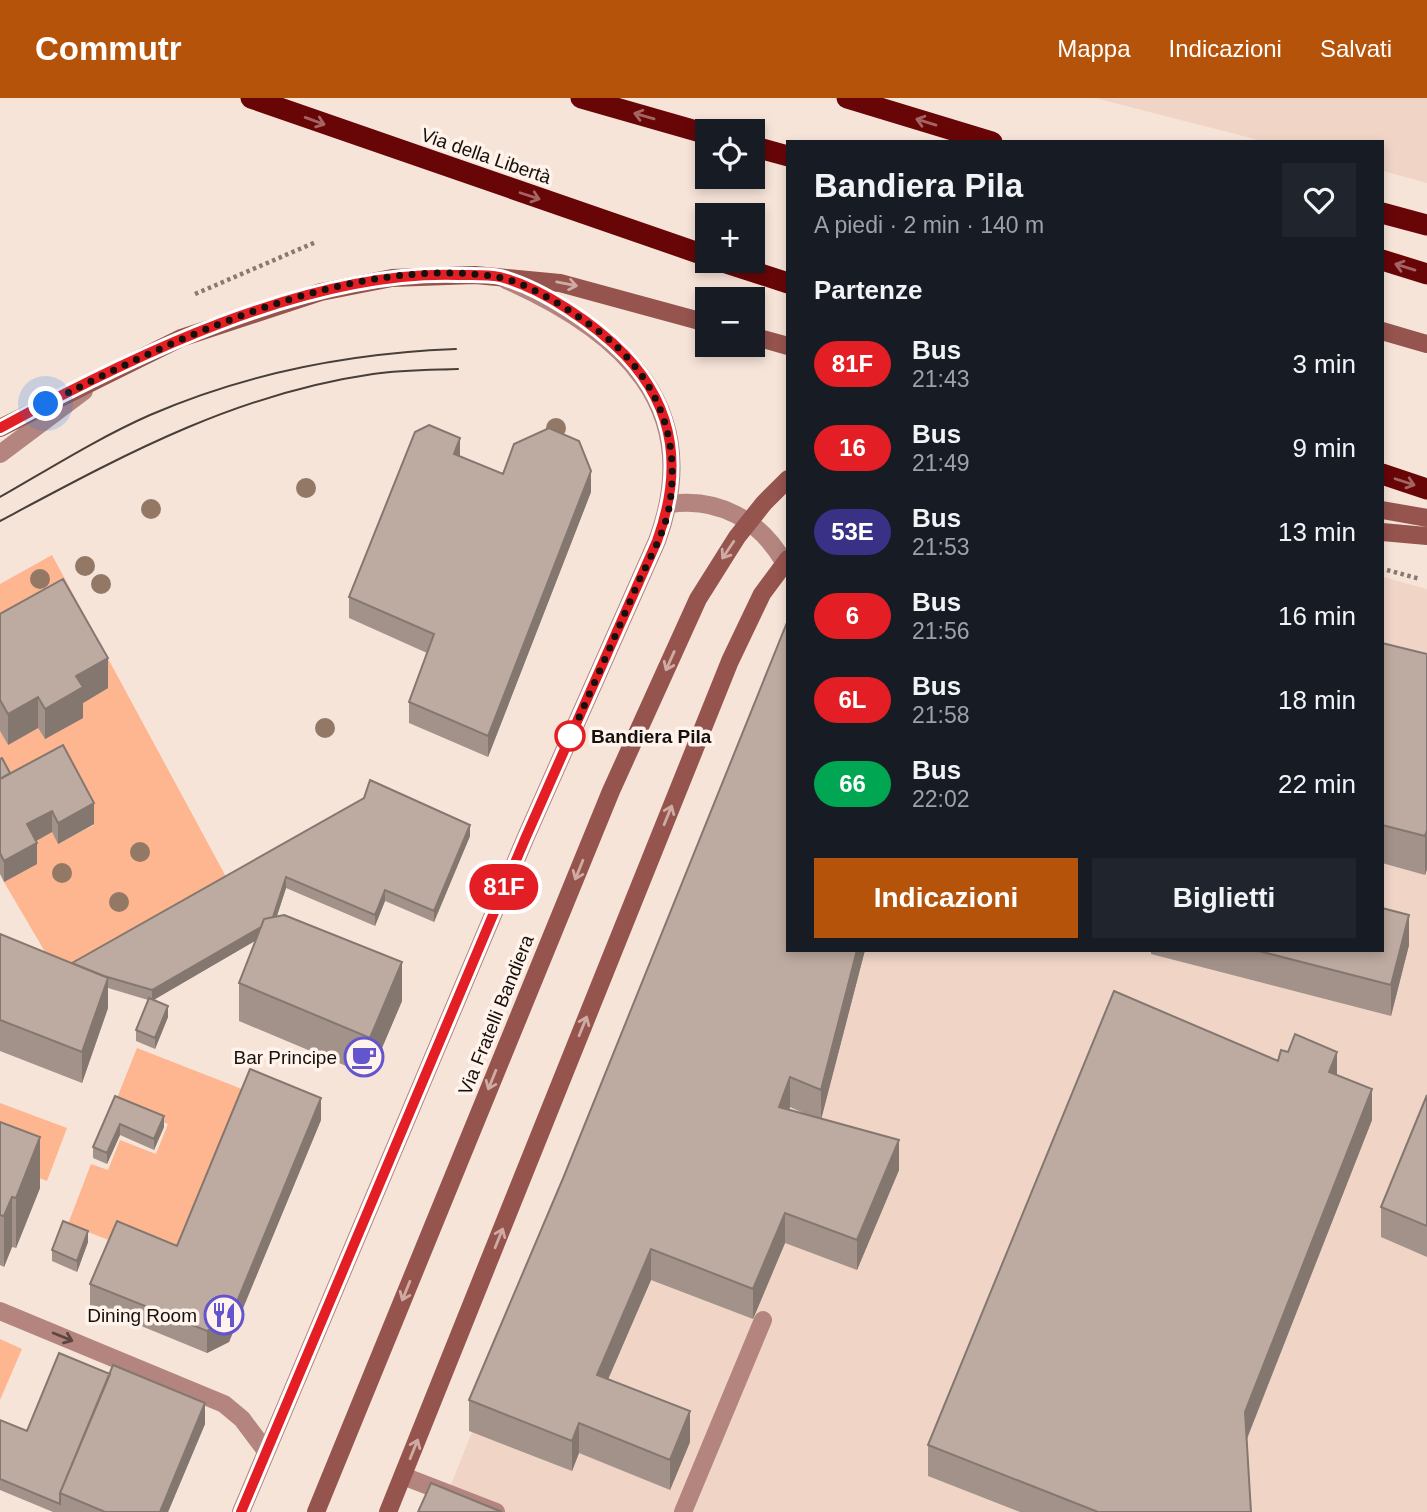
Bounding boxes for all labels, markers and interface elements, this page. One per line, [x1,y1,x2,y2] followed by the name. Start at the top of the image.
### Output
[35,30,182,67] text: Commutr
[1057,35,1131,62] text: Mappa
[1169,35,1282,62] text: Indicazioni
[1320,35,1392,62] text: Salvati
[633,108,655,121] one-way arrow
[916,115,938,127] one-way arrow
[304,116,326,128] one-way arrow
[695,119,765,357] map controls
[695,119,765,189] button: locate
[418,124,554,188] street label: Via della Libertà
[1282,163,1356,237] button: heart
[814,167,1023,204] text: Bandiera Pila
[519,190,541,203] one-way arrow
[695,203,765,273] button: +
[814,212,1044,238] text: A piedi · 2 min · 140 m
[1394,259,1416,272] one-way arrow
[814,275,922,305] text: Partenze
[555,278,578,292] one-way arrow
[695,287,765,357] button: −
[912,335,961,365] text: Bus
[1292,349,1356,379] text: 3 min
[832,350,873,377] text: 81F
[912,366,970,392] text: 21:43
[28,386,63,421] your location
[912,419,961,449] text: Bus
[1292,433,1356,463] text: 9 min
[839,434,866,461] text: 16
[912,450,970,476] text: 21:49
[1393,476,1415,489] one-way arrow
[912,503,961,533] text: Bus
[1278,517,1356,547] text: 13 min
[831,518,874,545] text: 53E
[912,534,970,560] text: 21:53
[721,540,735,559] one-way arrow
[912,587,961,617] text: Bus
[1278,601,1356,631] text: 16 min
[846,602,859,629] text: 6
[912,618,970,644] text: 21:56
[663,650,676,672] one-way arrow
[912,671,961,701] text: Bus
[1278,685,1356,715] text: 18 min
[838,686,867,713] text: 6L
[912,702,970,728] text: 21:58
[555,721,585,751] marker: Bandiera Pila
[591,726,712,747] place label: Bandiera Pila
[912,755,961,785] text: Bus
[1278,769,1356,799] text: 22 min
[839,770,866,797] text: 66
[912,786,970,812] text: 22:02
[662,805,675,827] one-way arrow
[814,858,1078,938] button: Indicazioni
[1092,858,1356,938] button: Biglietti
[571,859,584,880] one-way arrow
[464,864,544,910] line badge: 81F
[483,873,525,900] text: 81F
[454,932,538,1098] street label: Via Fratelli Bandiera
[578,1016,591,1038] one-way arrow
[343,1036,385,1078] cafe icon: Bar Principe
[234,1047,337,1068] place label: Bar Principe
[485,1069,498,1091] one-way arrow
[493,1227,506,1249] one-way arrow
[399,1280,412,1301] one-way arrow
[203,1294,245,1336] restaurant icon: Dining Room
[87,1305,197,1326] place label: Dining Room
[52,1331,73,1344] one-way arrow
[408,1438,421,1460] one-way arrow

